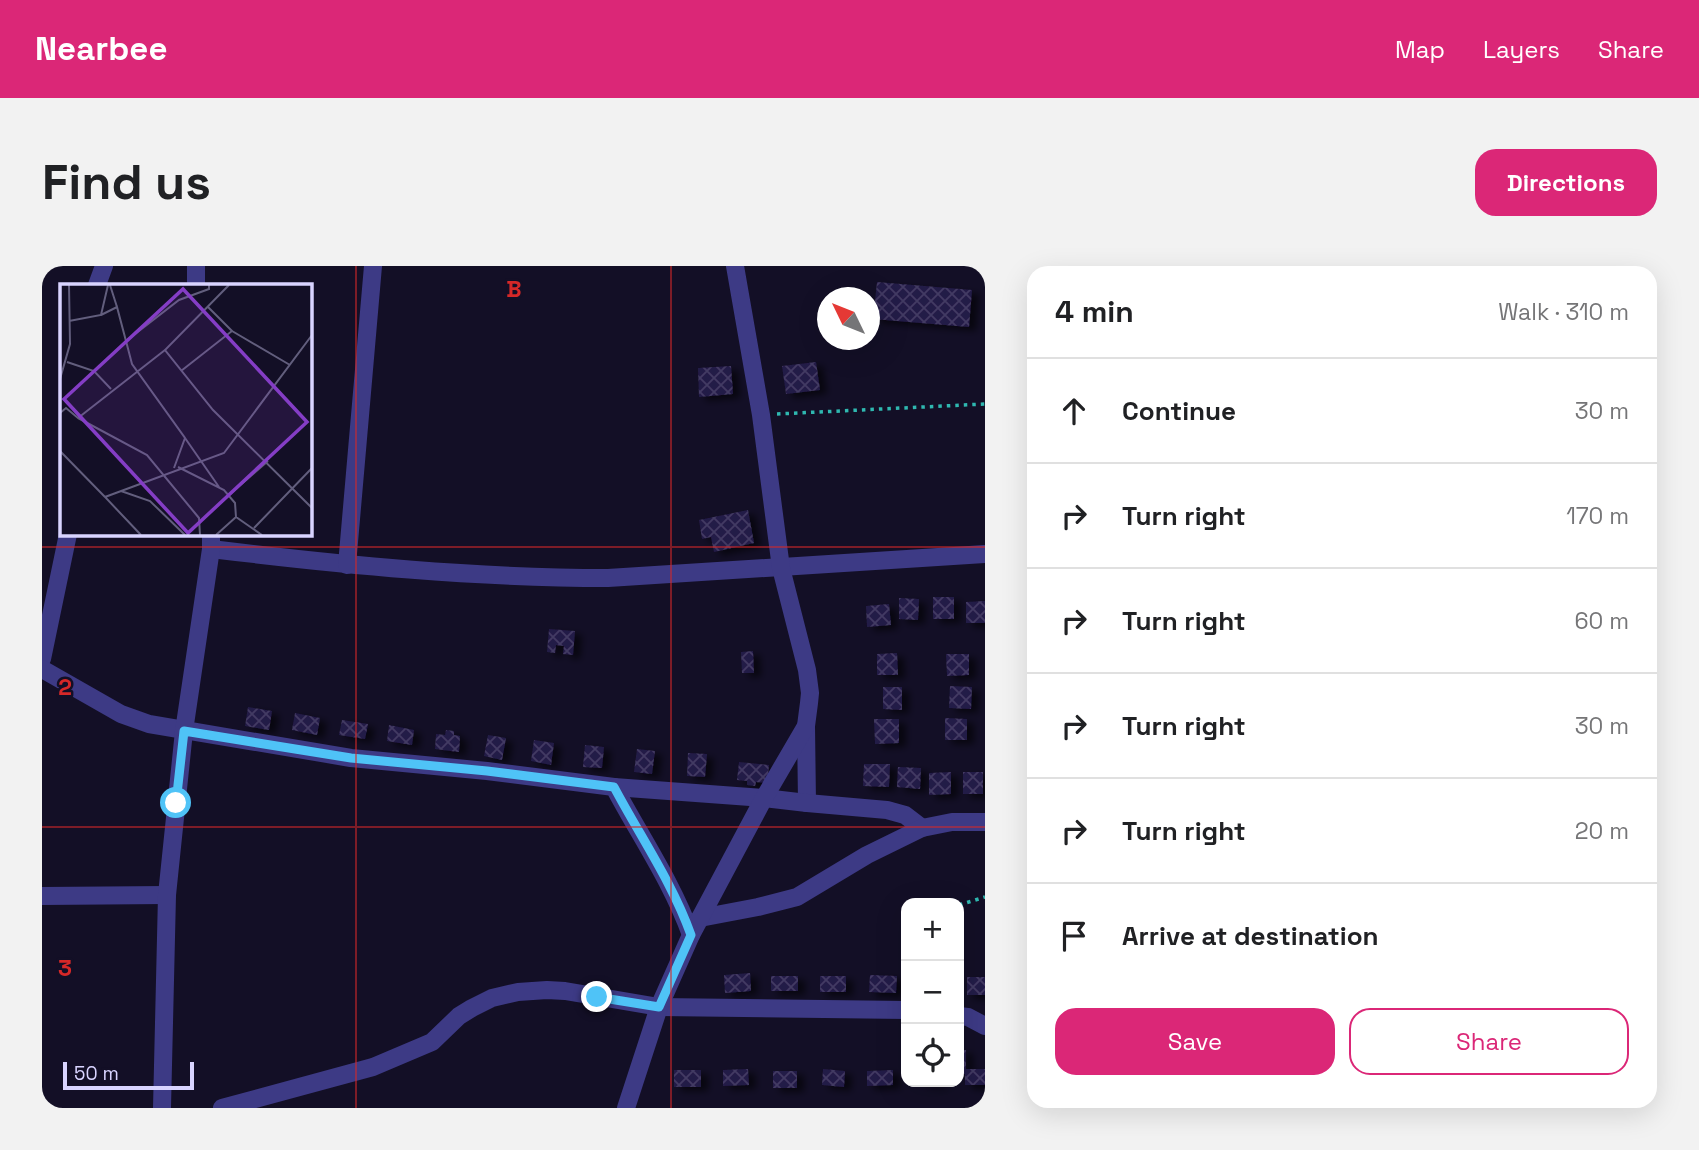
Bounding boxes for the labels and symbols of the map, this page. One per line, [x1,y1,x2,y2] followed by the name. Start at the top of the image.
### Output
[506,274,522,304] text: B
[60,284,312,536] inset map
[817,287,880,350] north arrow
[58,672,72,702] text: 2
[160,787,191,818] route start
[58,953,72,983] text: 3
[581,981,612,1012] route end
[63,1059,194,1091] scale bar

